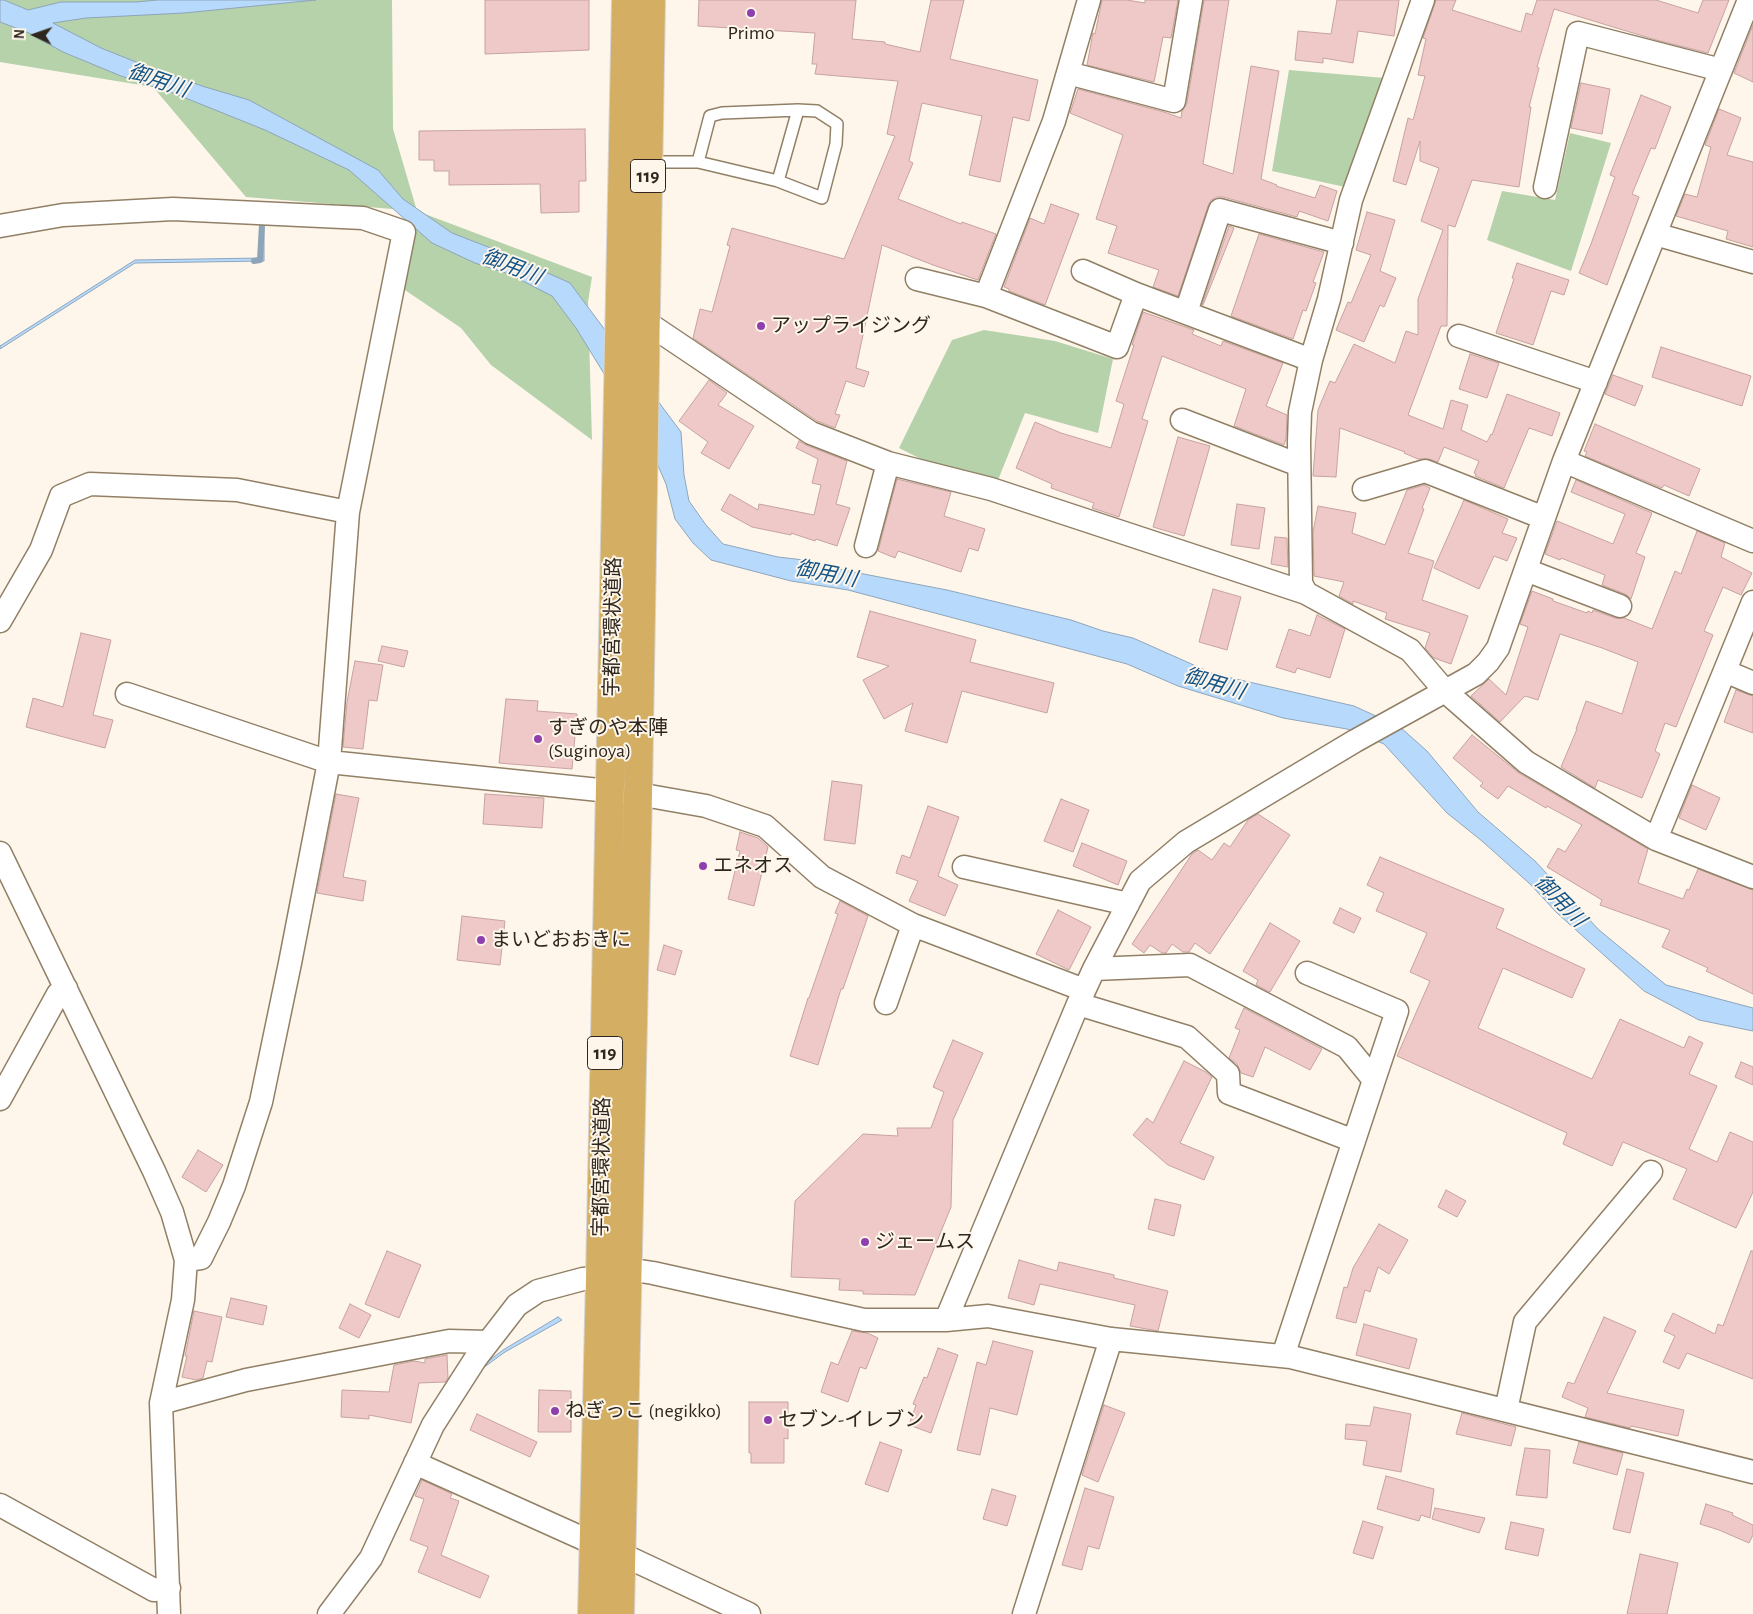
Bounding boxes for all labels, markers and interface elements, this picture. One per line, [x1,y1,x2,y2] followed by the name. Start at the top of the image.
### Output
[745,7,757,19] marker: Primo
[10,10,60,60] north arrow
[727,21,775,45] place label: Primo
[13,29,27,39] text: N
[124,59,192,103] water label: 御用川
[630,160,666,192] road number: 119
[478,244,546,290] water label: 御用川
[771,314,931,338] place label: アップライジング
[755,320,767,332] marker: アップライジング
[793,556,859,592] water label: 御用川
[600,557,626,697] street label: 宇都宮環状道路
[1180,663,1248,705] water label: 御用川
[548,716,668,763] place label: すぎのや本陣 (Suginoya)
[532,733,544,745] marker: すぎのや本陣 (Suginoya)
[713,854,793,878] place label: エネオス
[697,860,709,872] marker: エネオス
[1529,870,1591,932] water label: 御用川
[491,928,631,952] place label: まいどおおきに
[475,934,487,946] marker: まいどおおきに
[588,1036,622,1070] road number: 119
[589,1097,615,1237] street label: 宇都宮環状道路
[875,1230,975,1254] place label: ジェームス
[859,1236,871,1248] marker: ジェームス
[565,1399,722,1423] place label: ねぎっこ (negikko)
[549,1405,561,1417] marker: ねぎっこ (negikko)
[778,1408,924,1432] place label: セブン-イレブン
[762,1414,774,1426] marker: セブン-イレブン

